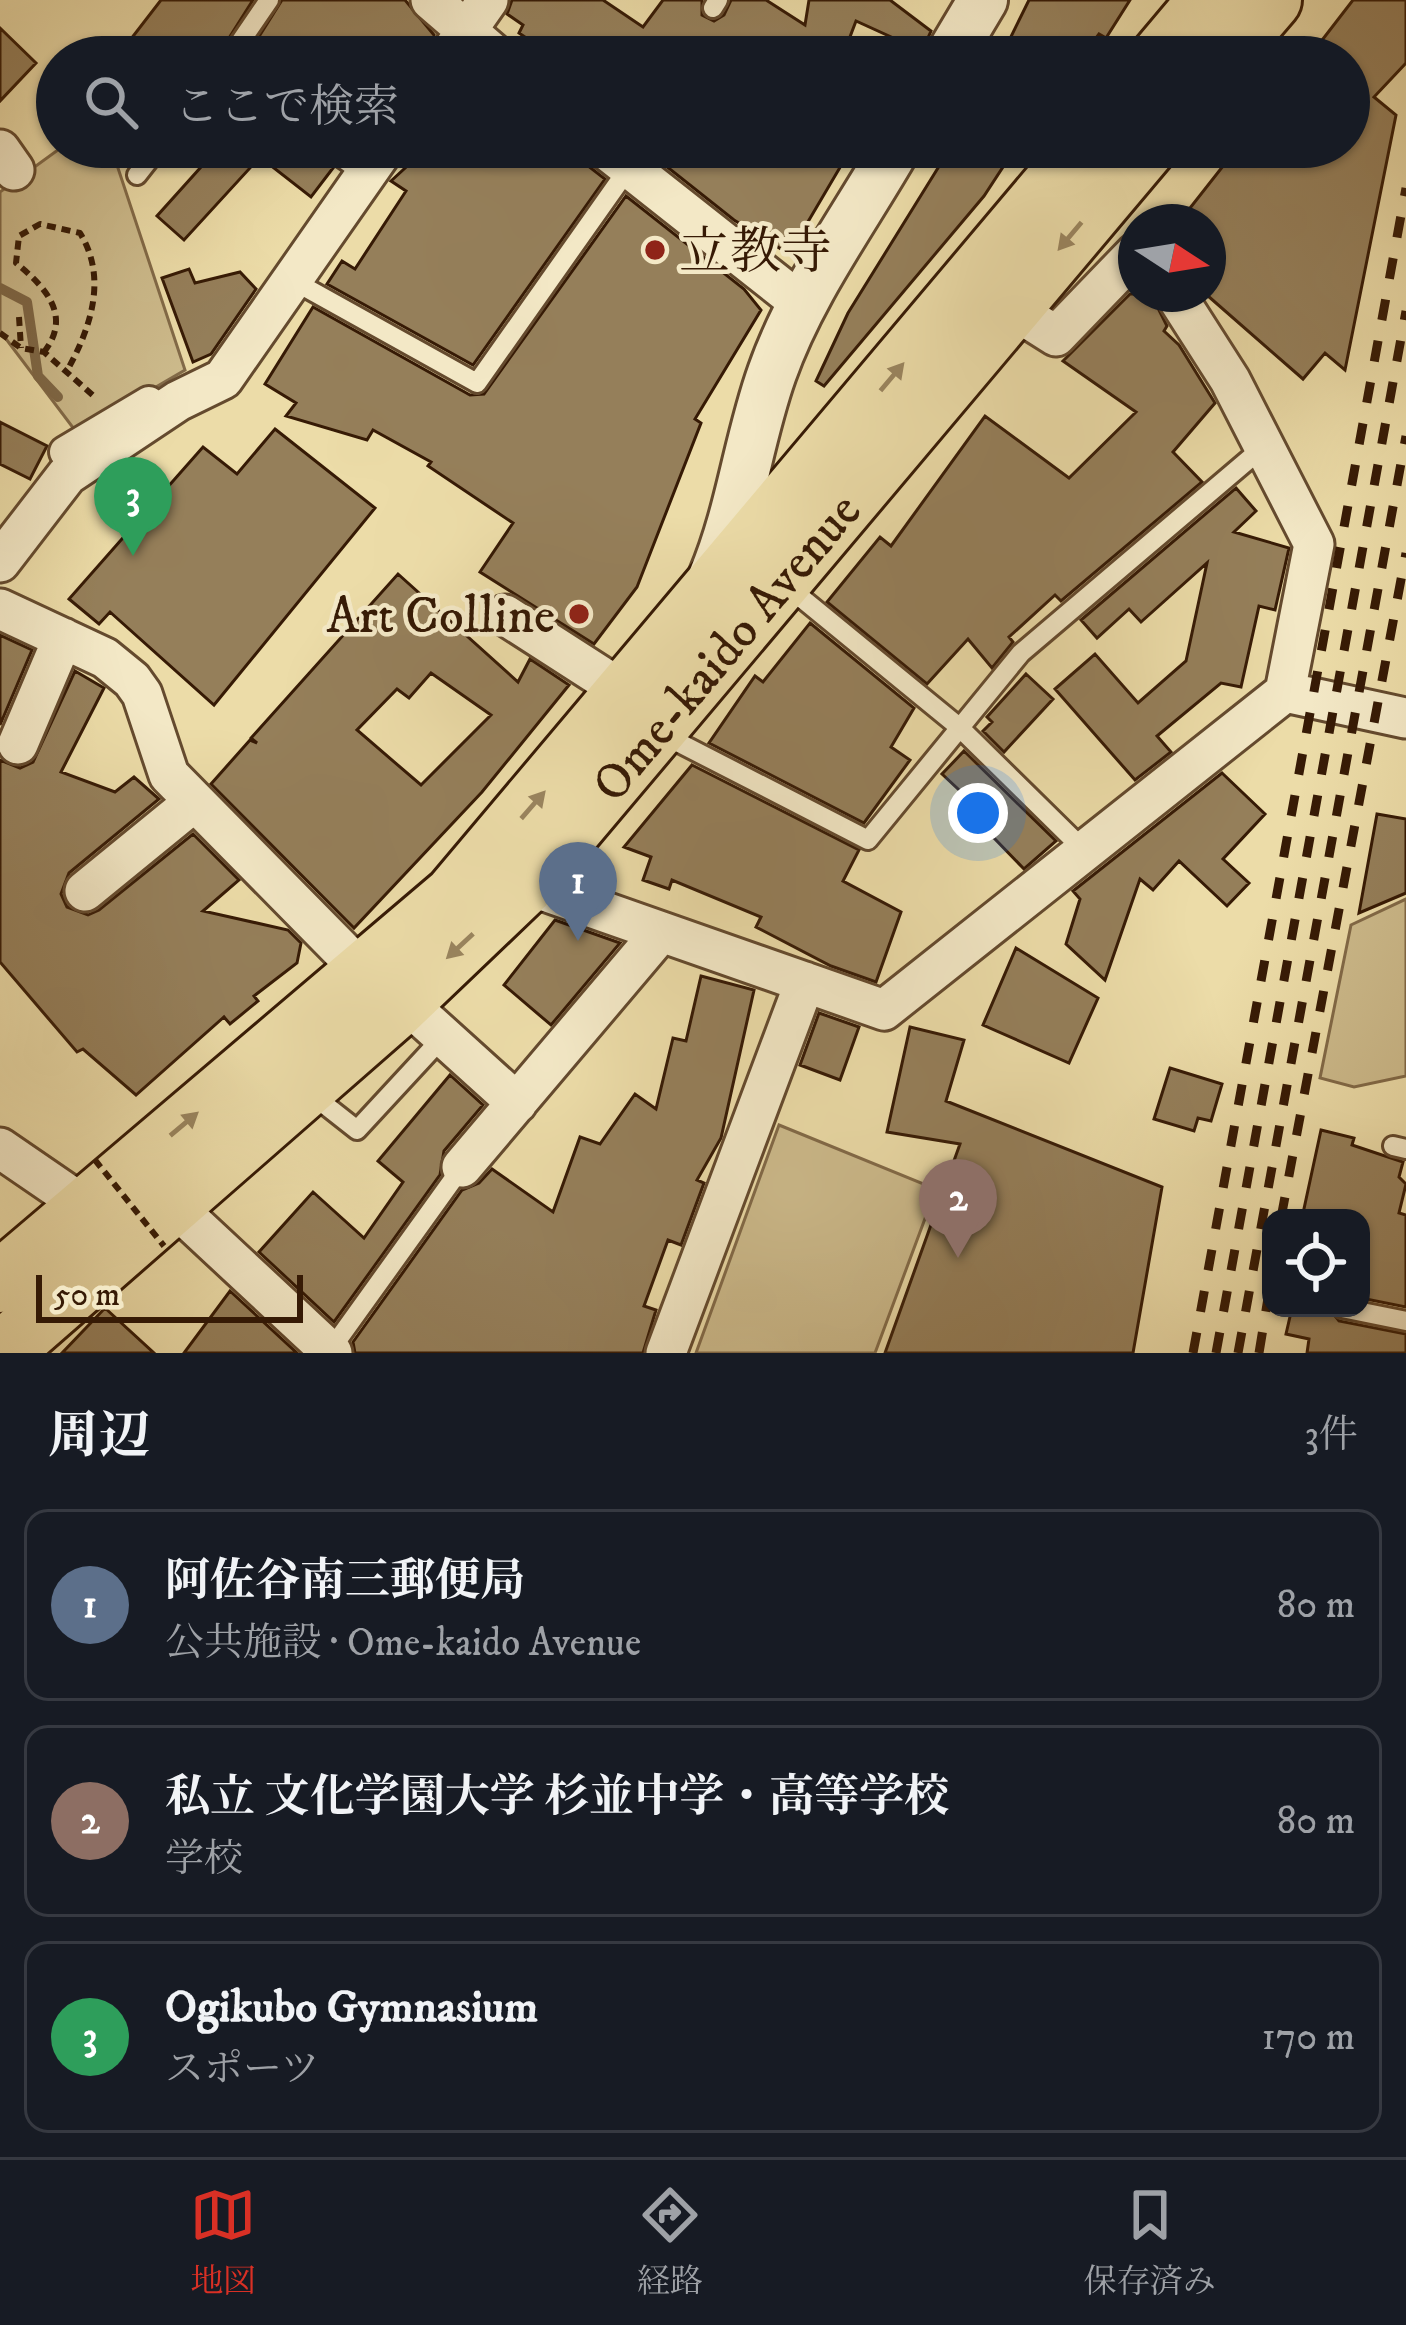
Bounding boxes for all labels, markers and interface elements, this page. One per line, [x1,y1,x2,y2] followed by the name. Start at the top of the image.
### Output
[36,36,1370,168] search box
[78,69,144,135] icon: search
[174,80,399,136] text: ここで検索
[1118,204,1226,312] north arrow
[679,221,832,285] place label: 立教寺
[1057,221,1083,251] one-way arrow
[642,237,668,263] marker: 立教寺
[879,362,905,393] one-way arrow
[94,457,172,556] pin: 3
[579,481,876,816] street label: Ome-kaido Avenue
[326,585,555,649] place label: Art Colline
[566,601,592,627] marker: Art Colline
[948,783,1008,843] your location
[520,790,546,820] one-way arrow
[539,842,617,941] pin: 1
[446,931,475,959] one-way arrow
[169,1111,199,1137] one-way arrow
[919,1159,997,1258] pin: 2
[1262,1209,1370,1317] map controls
[1262,1209,1370,1317] button: locate
[36,1269,303,1322] scale bar
[54,1275,120,1316] text: 50 m
[48,1405,150,1469] text: 周辺
[1304,1411,1358,1460] text: 3件
[165,1554,525,1610] text: 阿佐谷南三郵便局
[83,1581,97,1630] text: 1
[1277,1581,1355,1630] text: 80 m
[165,1619,641,1668] text: 公共施設 · Ome-kaido Avenue
[165,1770,949,1826] text: 私立 文化学園大学 杉並中学・高等学校
[80,1797,100,1846] text: 2
[1277,1797,1355,1846] text: 80 m
[165,1835,243,1884] text: 学校
[165,1980,538,2036] text: Ogikubo Gymnasium
[83,2013,97,2062] text: 3
[1261,2013,1355,2062] text: 170 m
[165,2045,319,2094] text: スポーツ
[190,2182,256,2303] tab: 地図
[637,2182,703,2303] tab: 経路
[1084,2182,1216,2303] tab: 保存済み

